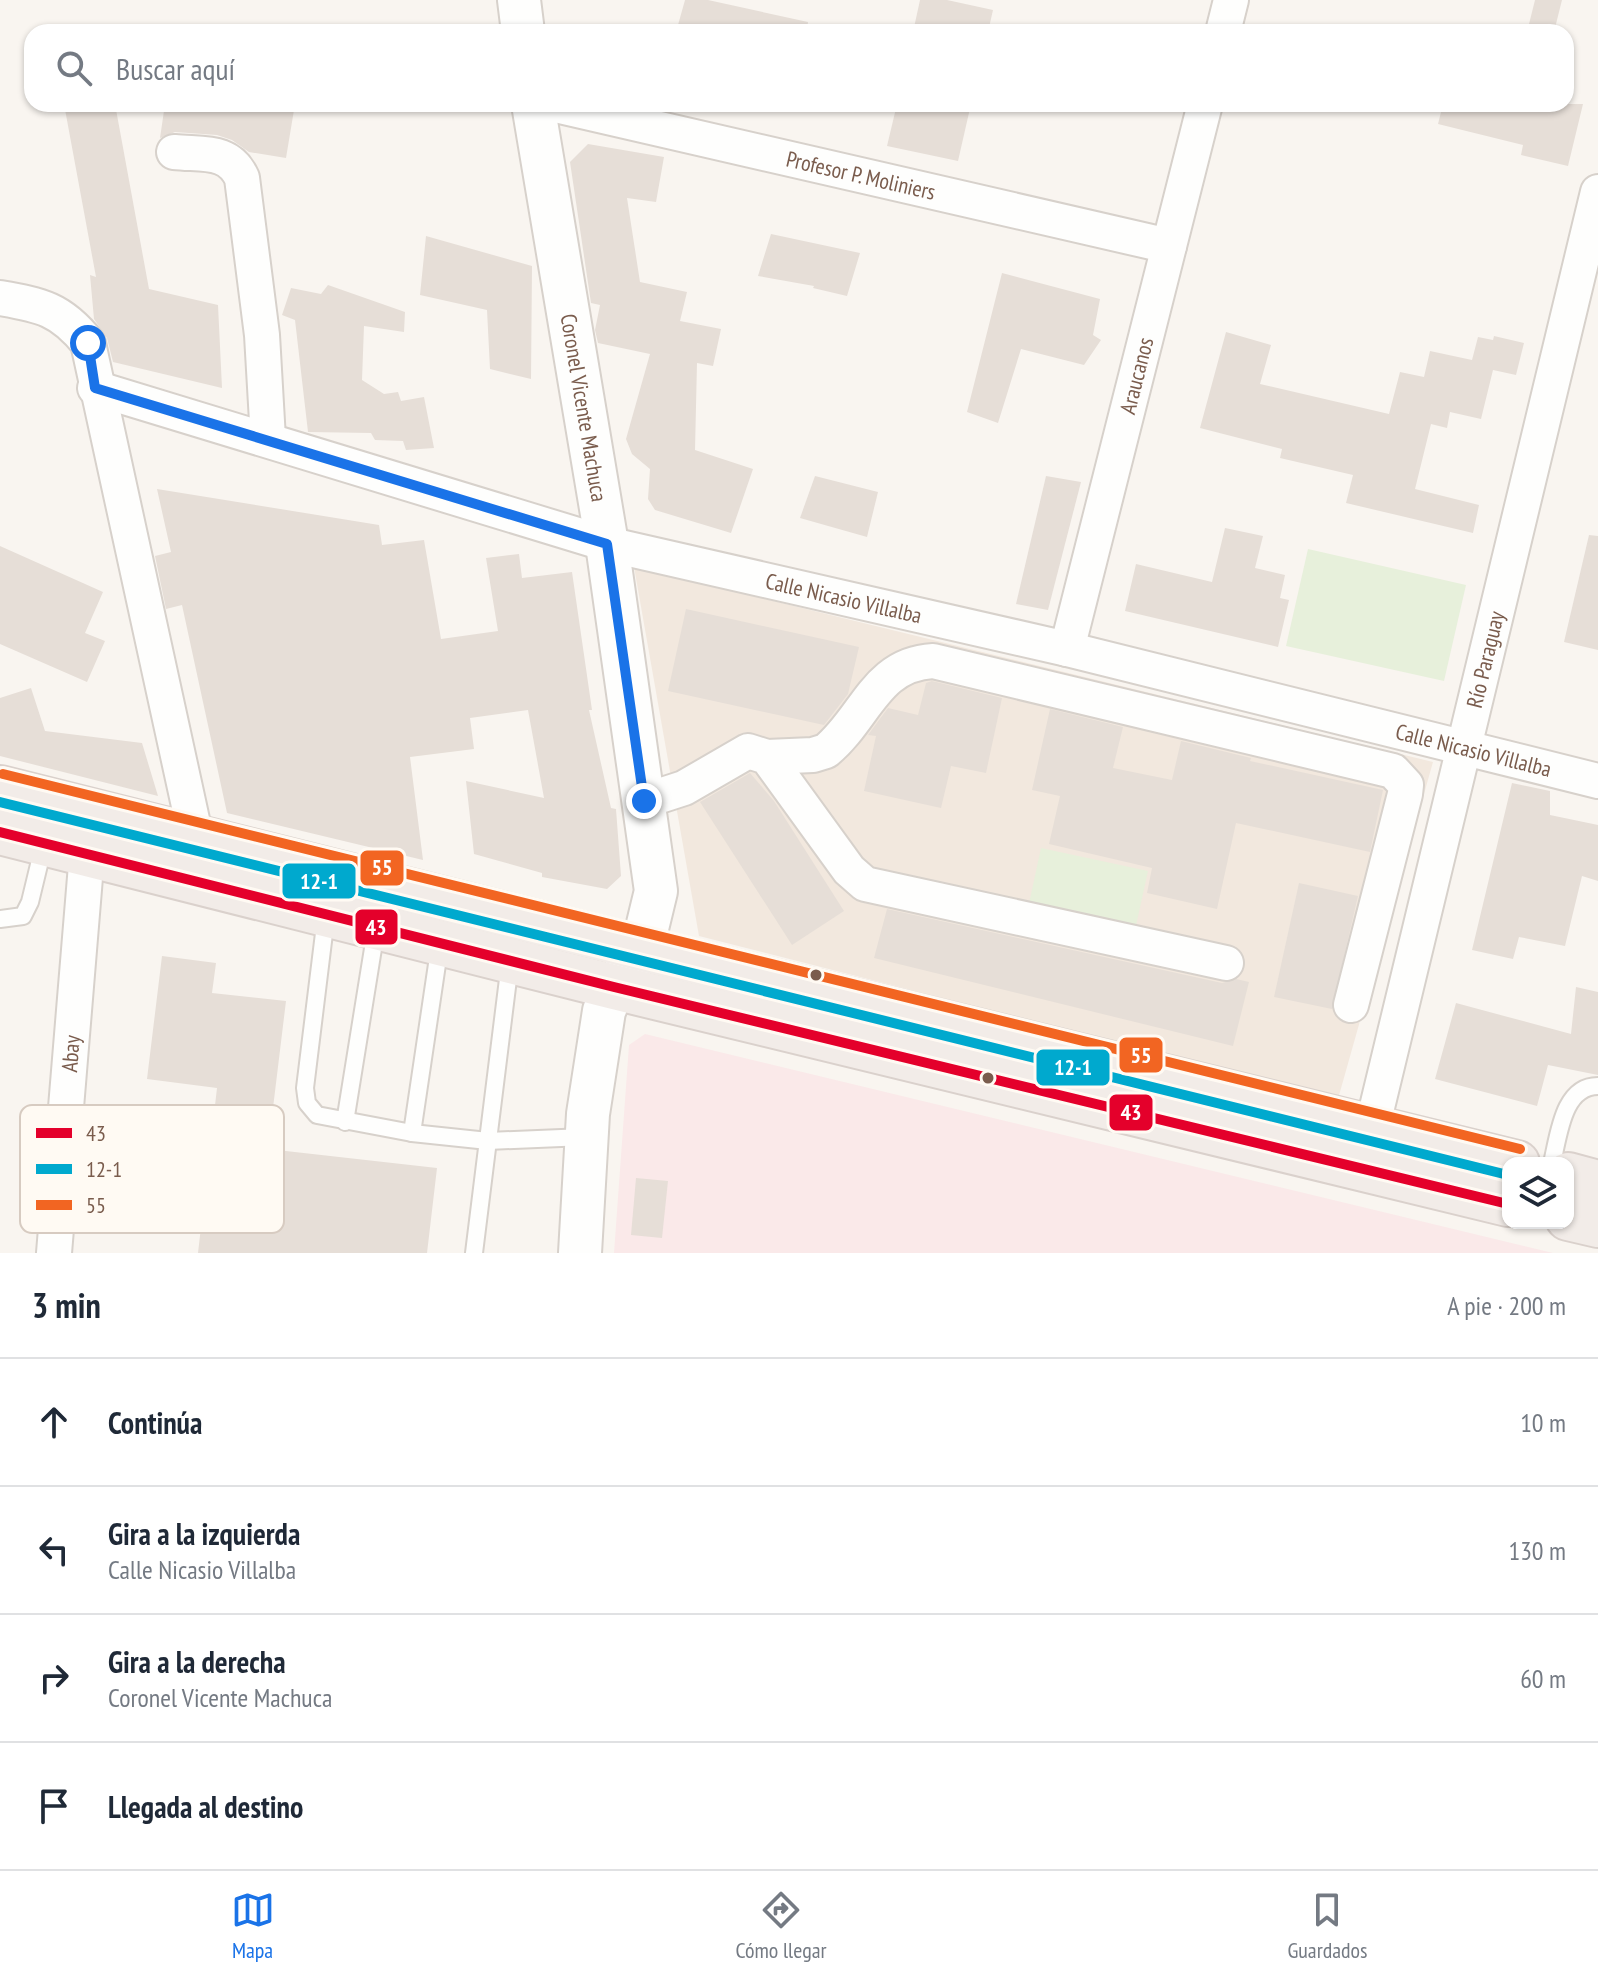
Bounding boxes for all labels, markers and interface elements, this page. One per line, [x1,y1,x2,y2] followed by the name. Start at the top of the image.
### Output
[24,24,1574,112] search box
[52,46,96,90] icon: search
[116,49,235,88] text: Buscar aquí
[784,145,938,206] street label: Profesor P. Moliniers
[555,312,614,504] street label: Coronel Vicente Machuca
[70,325,106,361] route start
[1113,334,1159,417] street label: Araucanos
[763,567,924,629] street label: Calle Nicasio Villalba
[1460,608,1510,711] street label: Río Paraguay
[1393,717,1554,783] street label: Calle Nicasio Villalba
[626,783,662,819] route end
[359,849,405,887] line badge: 55
[371,853,393,881] text: 55
[281,862,357,900] line badge: 12-1
[300,867,338,895] text: 12-1
[354,908,399,946] line badge: 43
[365,913,387,941] text: 43
[808,967,824,983] unlabelled marker
[55,1033,86,1073] street label: Abay
[1118,1036,1164,1074] line badge: 55
[1130,1041,1152,1069] text: 55
[1035,1048,1111,1087] line badge: 12-1
[1054,1053,1092,1081] text: 12-1
[980,1070,996,1086] unlabelled marker
[1108,1093,1154,1132] line badge: 43
[1120,1098,1142,1126] text: 43
[20,1105,284,1233] legend
[86,1119,106,1147] text: 43
[86,1155,122,1183] text: 12-1
[1502,1157,1574,1229] map controls
[1502,1157,1574,1229] button: layers
[86,1191,106,1219] text: 55
[32,1283,101,1327] text: 3 min
[1447,1289,1566,1322] text: A pie · 200 m
[32,1400,76,1444] icon: ahead
[108,1403,202,1442] text: Continúa
[1520,1406,1566,1439] text: 10 m
[108,1514,300,1553] text: Gira a la izquierda
[32,1528,76,1572] icon: left
[1508,1534,1566,1567] text: 130 m
[108,1553,296,1586] text: Calle Nicasio Villalba
[108,1642,286,1681] text: Gira a la derecha
[32,1656,76,1700] icon: right
[1520,1662,1566,1695] text: 60 m
[108,1681,332,1714] text: Coronel Vicente Machuca
[32,1784,76,1828] icon: arrive
[108,1787,303,1826] text: Llegada al destino
[231,1888,275,1964] tab: Mapa
[736,1888,826,1964] tab: Cómo llegar
[1287,1888,1367,1964] tab: Guardados

